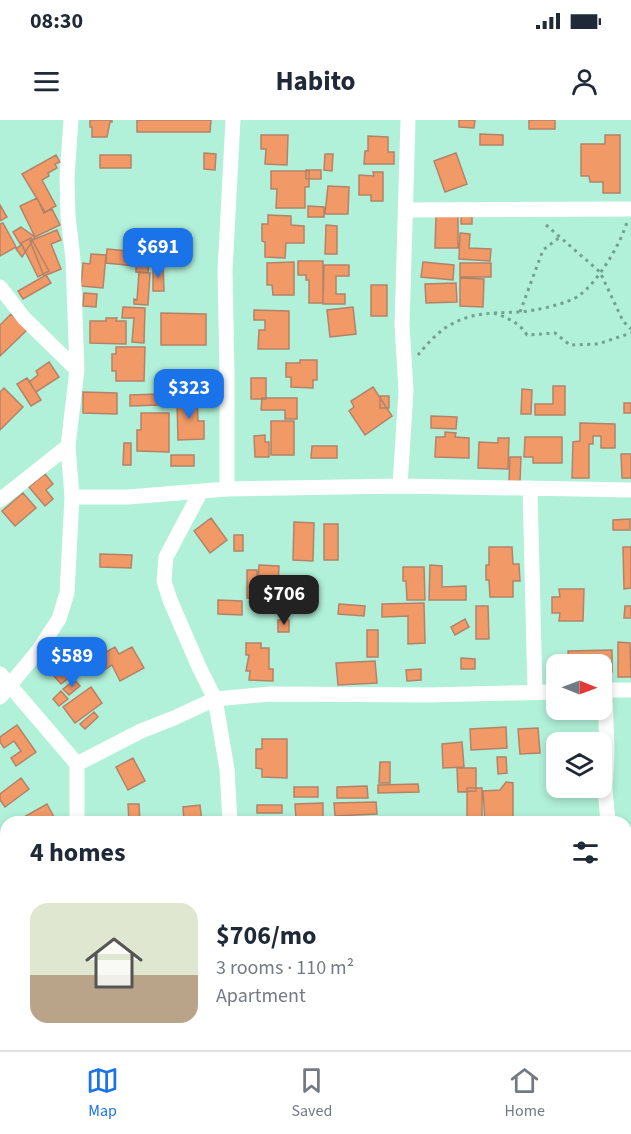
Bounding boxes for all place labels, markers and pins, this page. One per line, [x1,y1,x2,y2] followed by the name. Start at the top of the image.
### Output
[122,228,194,279] pin: $691
[153,369,225,420] pin: $323
[248,575,320,626] pin: $706
[36,637,108,688] pin: $589

